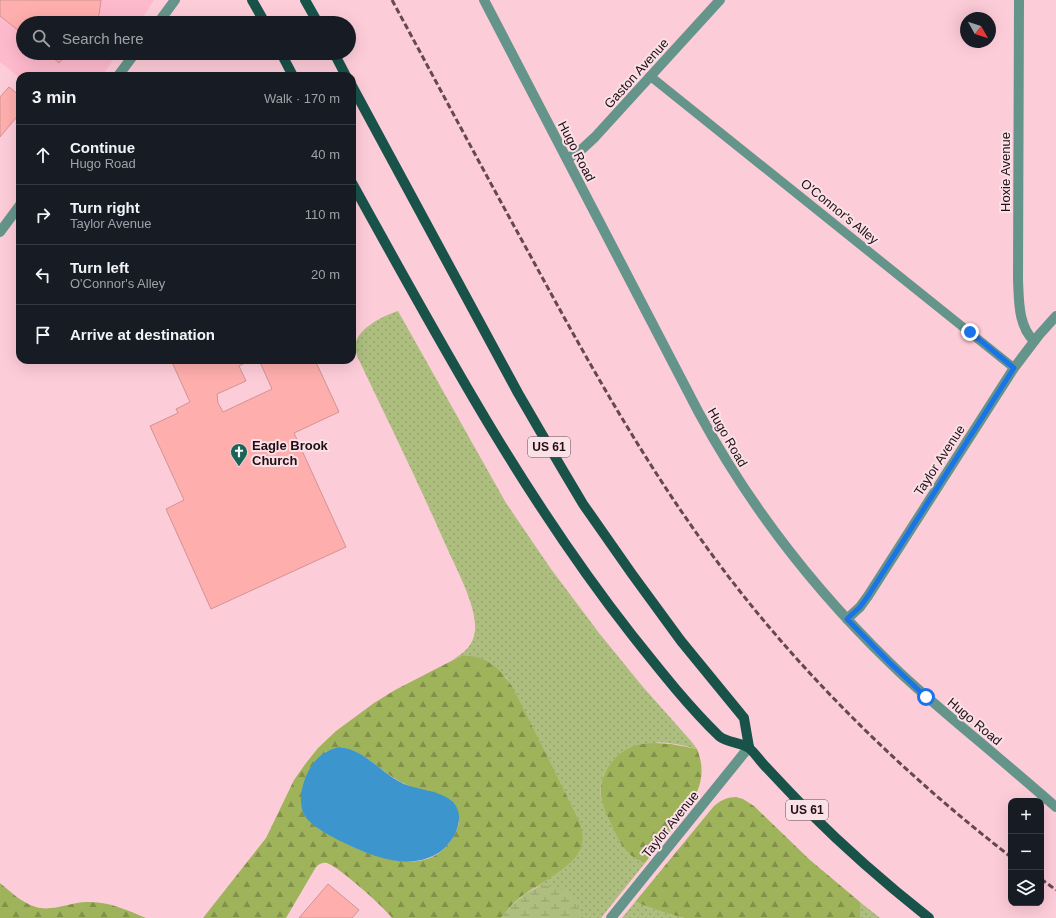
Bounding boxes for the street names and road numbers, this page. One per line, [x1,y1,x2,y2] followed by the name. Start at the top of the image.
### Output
[601,35,672,111] street label: Gaston Avenue
[555,119,598,184] street label: Hugo Road
[998,132,1013,212] street label: Hoxie Avenue
[798,176,882,248] street label: O'Connor's Alley
[705,405,751,469] street label: Hugo Road
[911,422,968,499] street label: Taylor Avenue
[528,437,570,457] road number: US 61
[945,694,1005,748] street label: Hugo Road
[639,788,702,861] street label: Taylor Avenue
[786,800,828,820] road number: US 61

